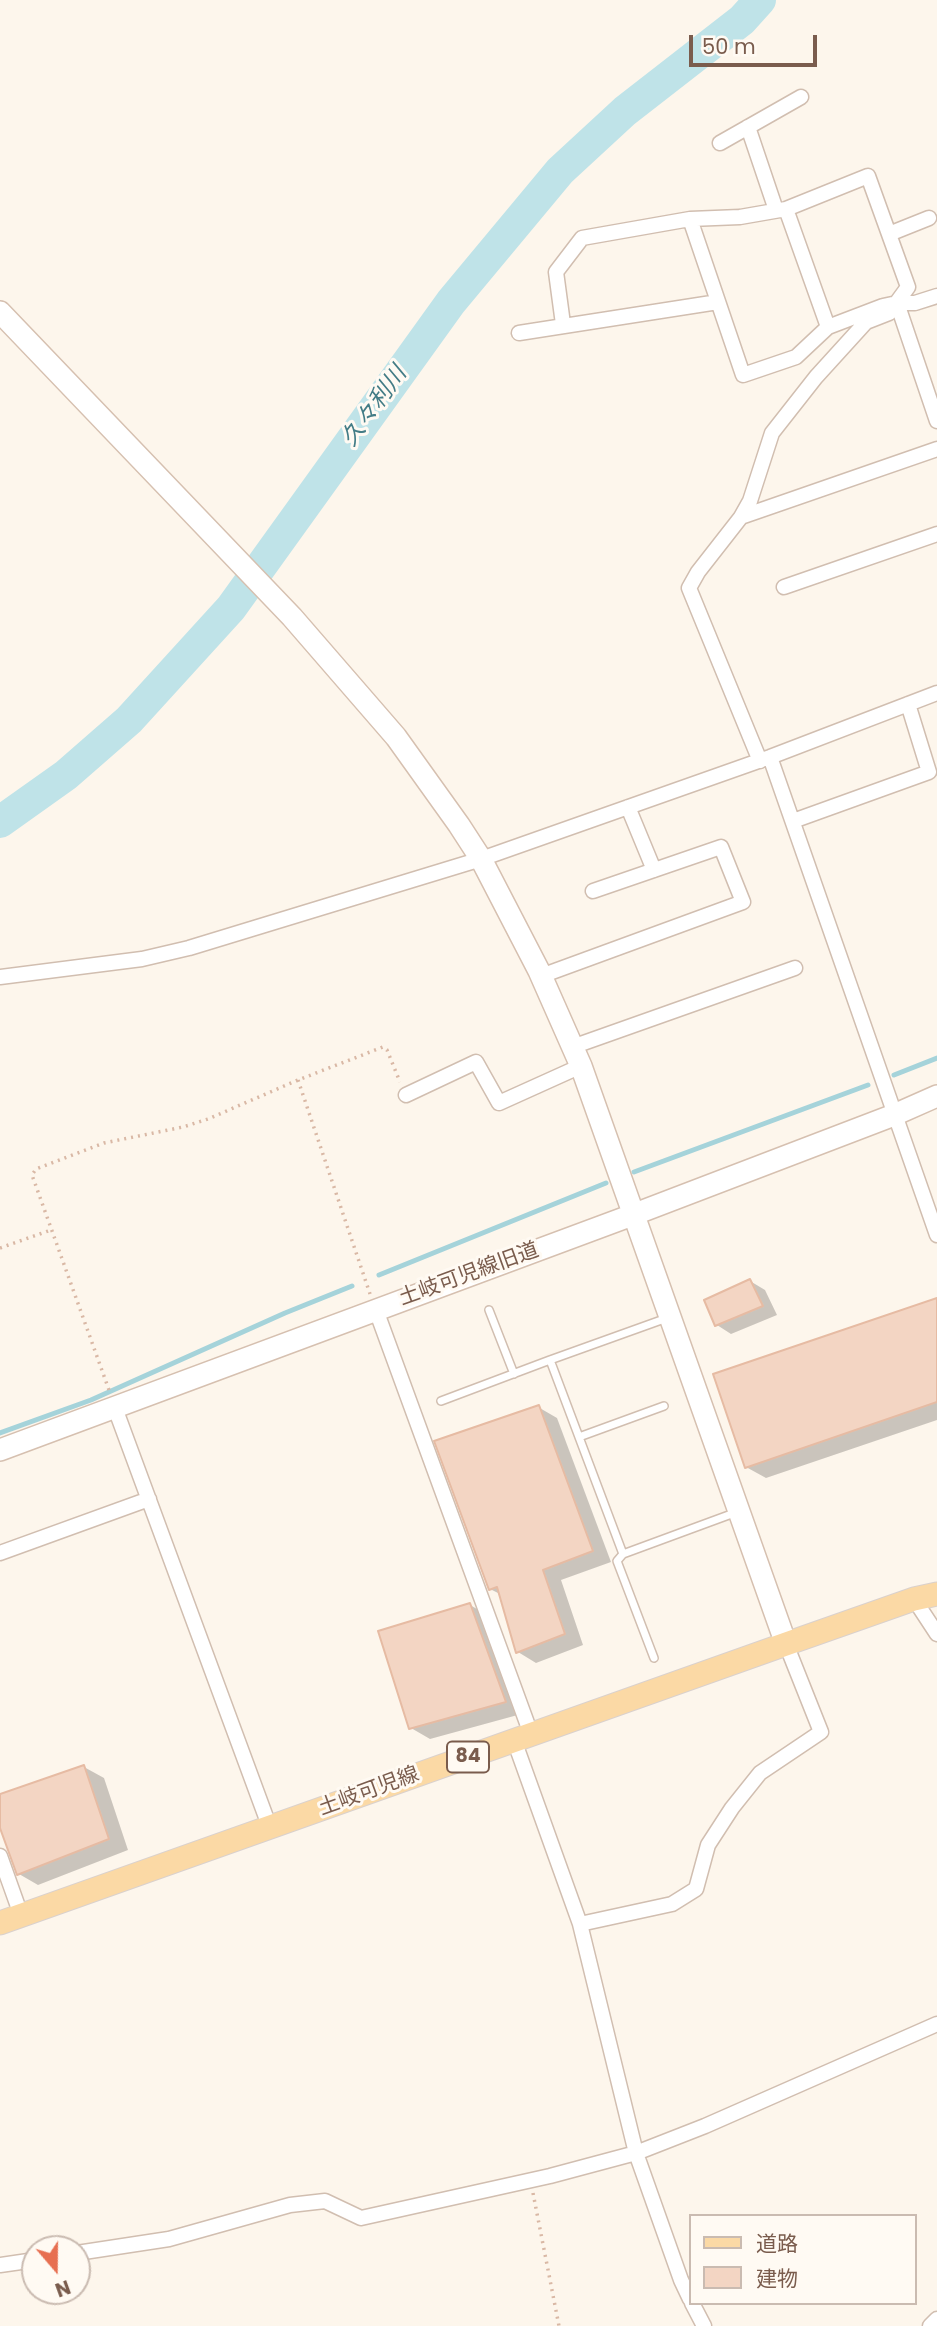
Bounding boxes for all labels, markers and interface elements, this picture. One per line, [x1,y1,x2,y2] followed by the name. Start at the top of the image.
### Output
[692,21,820,65] scale bar
[702,32,756,61] text: 50 m
[337,362,413,452] water label: 久々利川
[396,1238,542,1312] street label: 土岐可児線旧道
[447,1742,489,1772] road number: 84
[315,1762,423,1822] street label: 土岐可児線
[688,2214,916,2305] legend
[756,2229,798,2258] text: 道路
[21,2235,91,2305] north arrow
[756,2264,798,2293] text: 建物
[51,2273,74,2303] text: N

